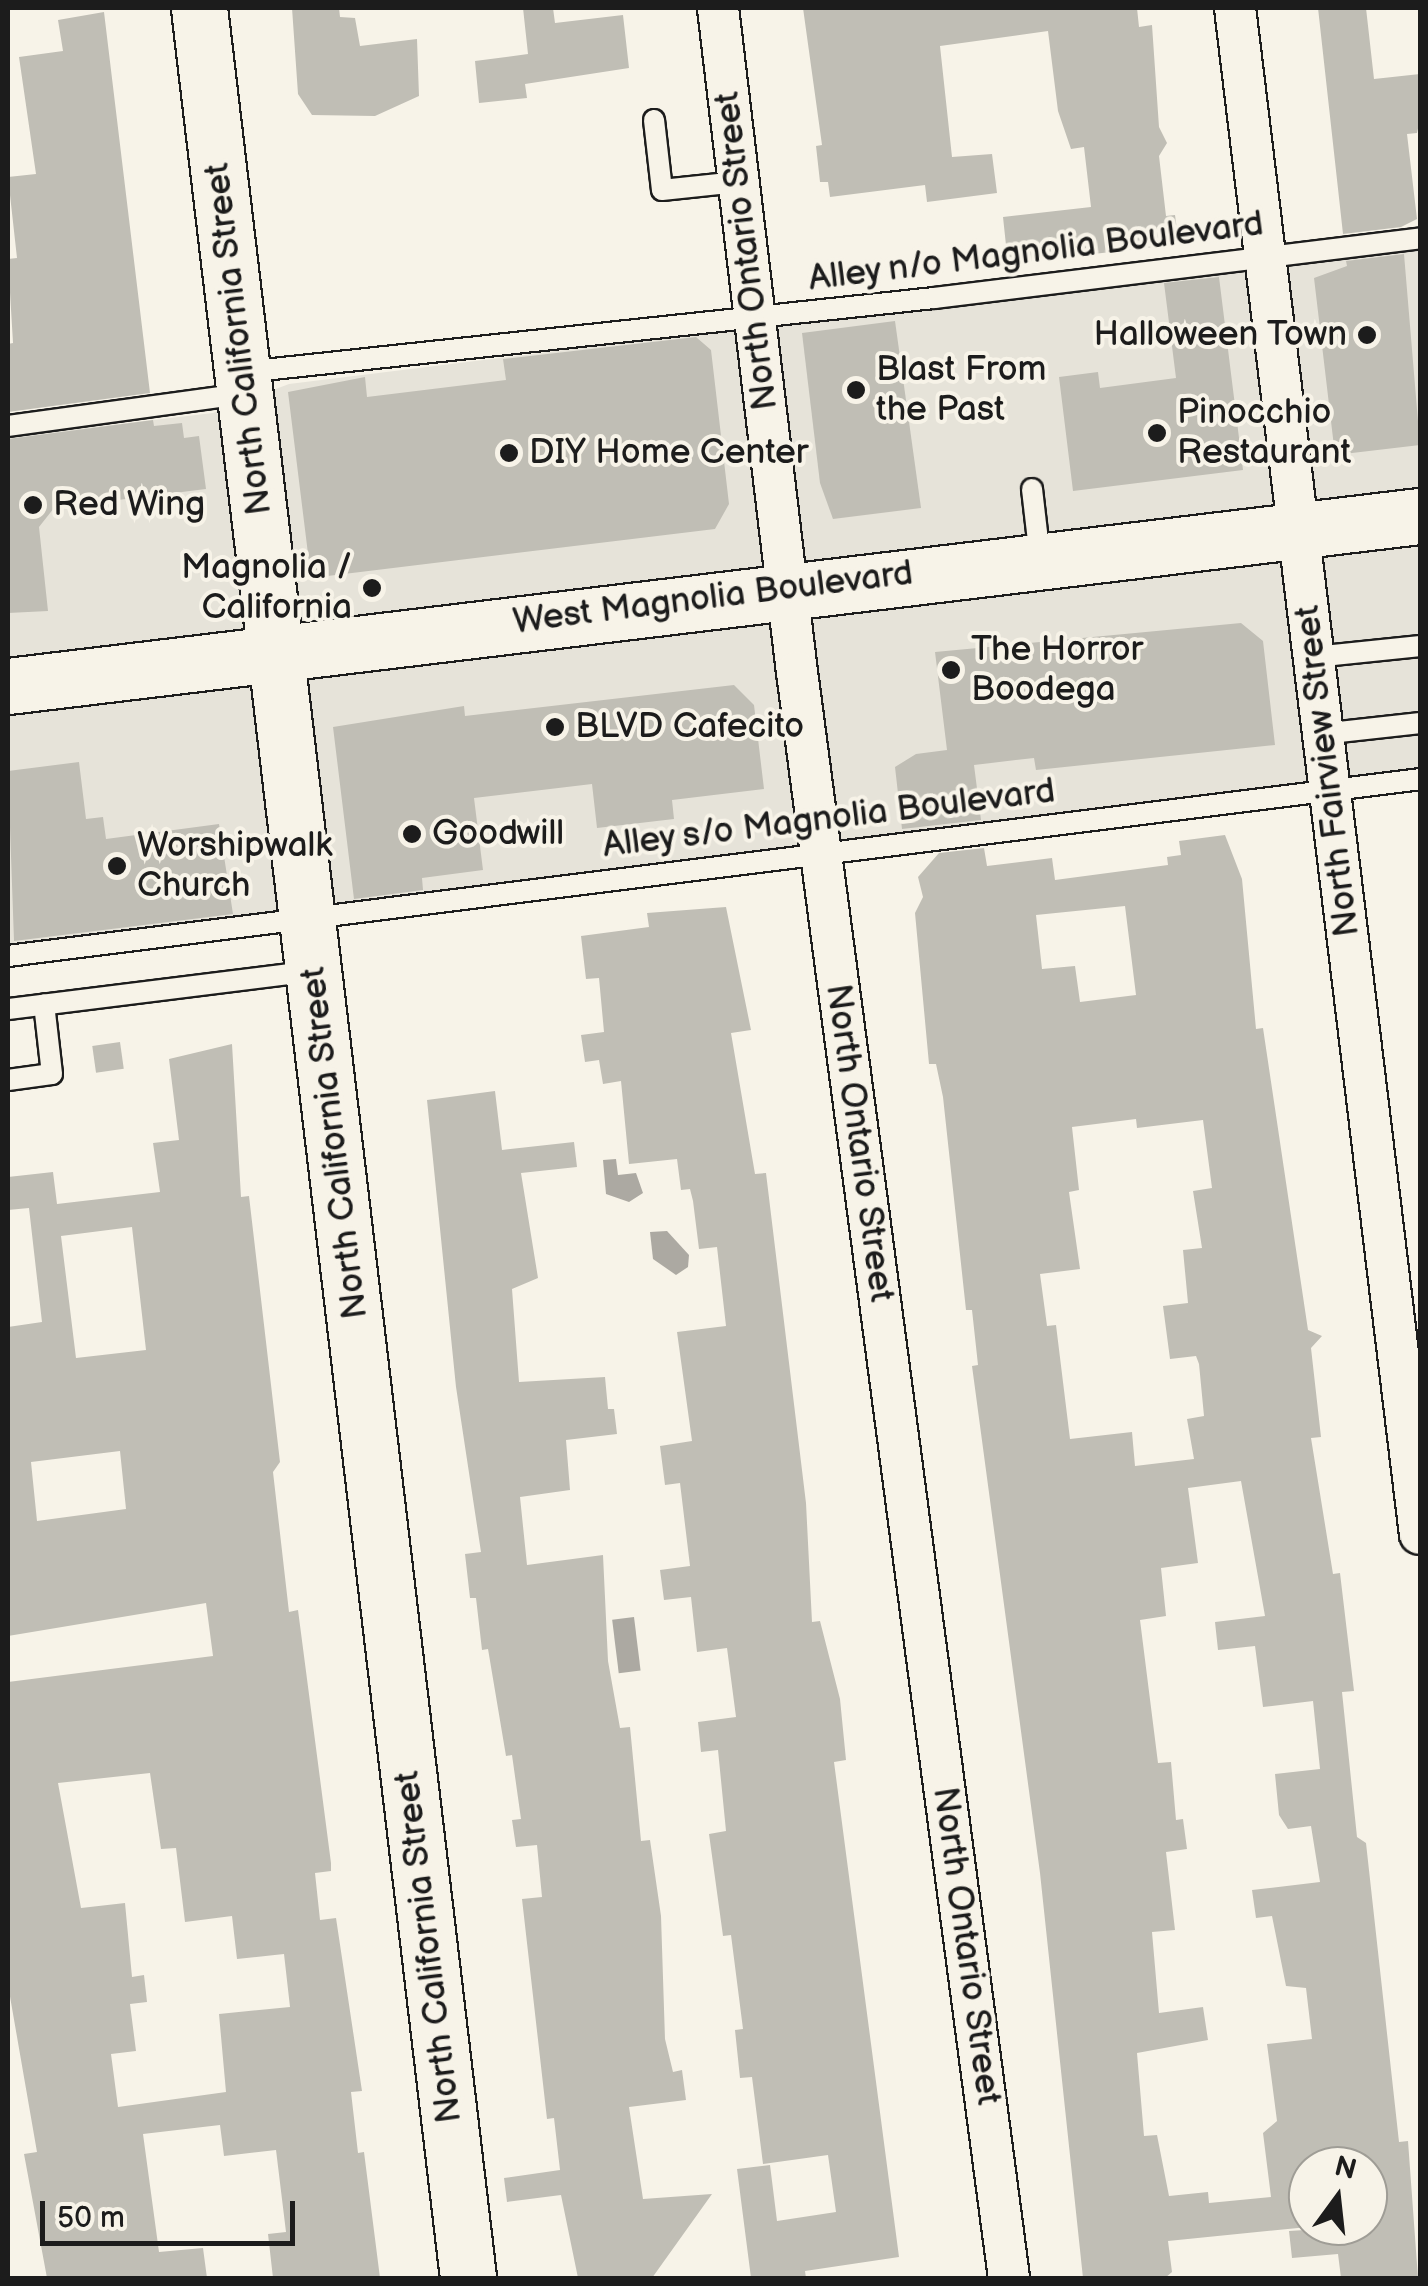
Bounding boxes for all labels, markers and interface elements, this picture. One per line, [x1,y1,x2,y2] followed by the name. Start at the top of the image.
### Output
[707,89,787,413] street label: North Ontario Street
[197,160,281,518] street label: North California Street
[805,203,1267,301] street label: Alley n/o Magnolia Boulevard
[1092,314,1347,356] place label: Halloween Town
[1356,324,1378,346] marker: Halloween Town
[876,349,1046,431] place label: Blast From the Past
[845,379,867,401] marker: Blast From the Past
[1177,392,1351,474] place label: Pinocchio Restaurant
[1146,422,1168,444] marker: Pinocchio Restaurant
[529,432,808,474] place label: DIY Home Center
[498,442,520,464] marker: DIY Home Center
[53,484,207,526] place label: Red Wing
[22,494,44,516] marker: Red Wing
[181,547,352,629] place label: Magnolia / California
[511,553,915,643] street label: West Magnolia Boulevard
[361,577,383,599] marker: Magnolia / California
[1287,603,1369,939] street label: North Fairview Street
[971,629,1143,711] place label: The Horror Boodega
[940,659,962,681] marker: The Horror Boodega
[575,706,804,748] place label: BLVD Cafecito
[544,716,566,738] marker: BLVD Cafecito
[599,770,1059,868] street label: Alley s/o Magnolia Boulevard
[432,813,564,855] place label: Goodwill
[401,823,423,845] marker: Goodwill
[137,825,332,907] place label: Worshipwalk Church
[106,855,128,877] marker: Worshipwalk Church
[293,964,377,1322] street label: North California Street
[816,981,902,1305] street label: North Ontario Street
[387,1768,471,2126] street label: North California Street
[923,1784,1009,2108] street label: North Ontario Street
[1288,2146,1388,2246] north arrow
[1331,2150,1360,2187] text: N
[45,2181,300,2243] scale bar
[57,2200,125,2236] text: 50 m

